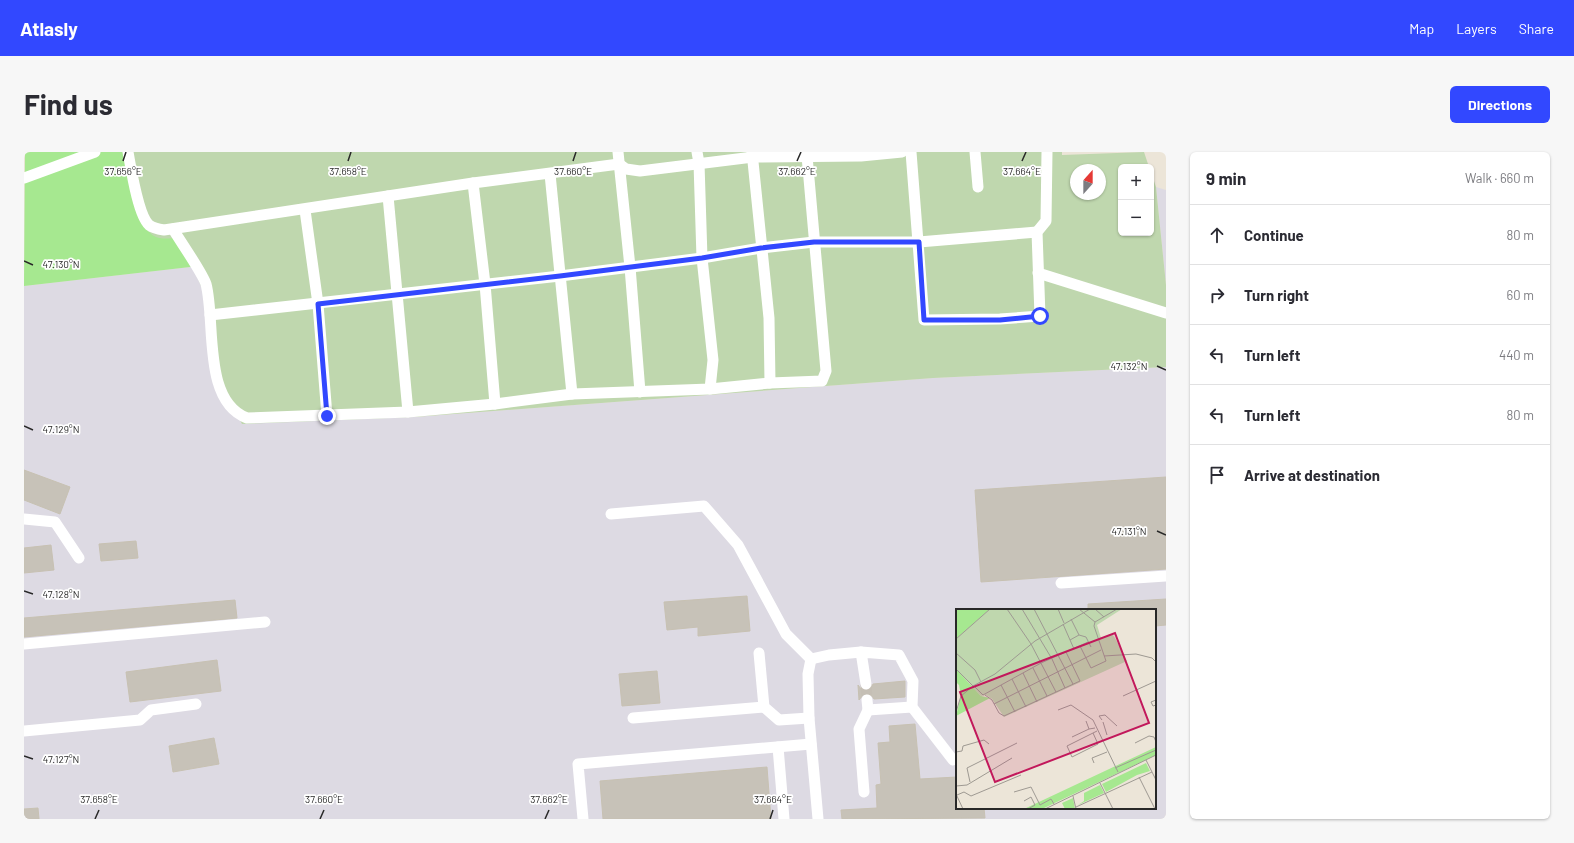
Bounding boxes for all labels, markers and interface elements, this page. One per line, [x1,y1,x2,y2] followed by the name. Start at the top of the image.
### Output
[20,17,78,40] text: Atlasly
[1409,20,1434,37] text: Map
[1456,20,1497,37] text: Layers
[1519,20,1554,37] text: Share
[1450,86,1550,123] button: Directions
[24,87,113,121] text: Find us
[1070,164,1106,200] north arrow
[1118,164,1154,236] map controls
[1118,164,1154,200] button: +
[104,165,142,177] text: 37.656°E
[329,165,367,177] text: 37.658°E
[554,165,592,177] text: 37.660°E
[778,165,816,177] text: 37.662°E
[1003,165,1041,177] text: 37.664°E
[1206,168,1246,188] text: 9 min
[1465,170,1534,186] text: Walk · 660 m
[1118,200,1154,236] button: −
[1206,224,1228,246] icon: ahead
[1244,226,1304,244] text: Continue
[1507,227,1534,243] text: 80 m
[42,258,80,270] text: 47.130°N
[1206,284,1228,306] icon: right
[1244,286,1309,304] text: Turn right
[1507,287,1534,303] text: 60 m
[1031,307,1049,325] route start
[1206,344,1228,366] icon: left
[1244,346,1300,364] text: Turn left
[1499,347,1534,363] text: 440 m
[1111,360,1147,372] text: 47.132°N
[1206,404,1228,426] icon: left
[1244,406,1300,424] text: Turn left
[318,407,336,425] route end
[1507,407,1534,423] text: 80 m
[43,423,79,435] text: 47.129°N
[1206,464,1228,486] icon: arrive
[1244,466,1380,484] text: Arrive at destination
[1112,525,1146,537] text: 47.131°N
[43,588,79,600] text: 47.128°N
[956,609,1156,809] inset map
[43,753,79,765] text: 47.127°N
[80,793,118,805] text: 37.658°E
[305,793,343,805] text: 37.660°E
[530,793,568,805] text: 37.662°E
[754,793,792,805] text: 37.664°E

